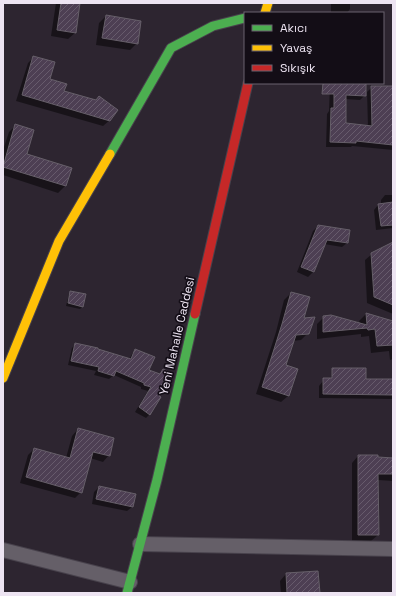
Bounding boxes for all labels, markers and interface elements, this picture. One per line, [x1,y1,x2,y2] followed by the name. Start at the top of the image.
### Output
[244,12,384,84] legend
[280,20,307,36] text: Akıcı
[280,40,312,56] text: Yavaş
[280,60,316,76] text: Sıkışık
[156,275,198,397] street label: Yeni Mahalle Caddesi

